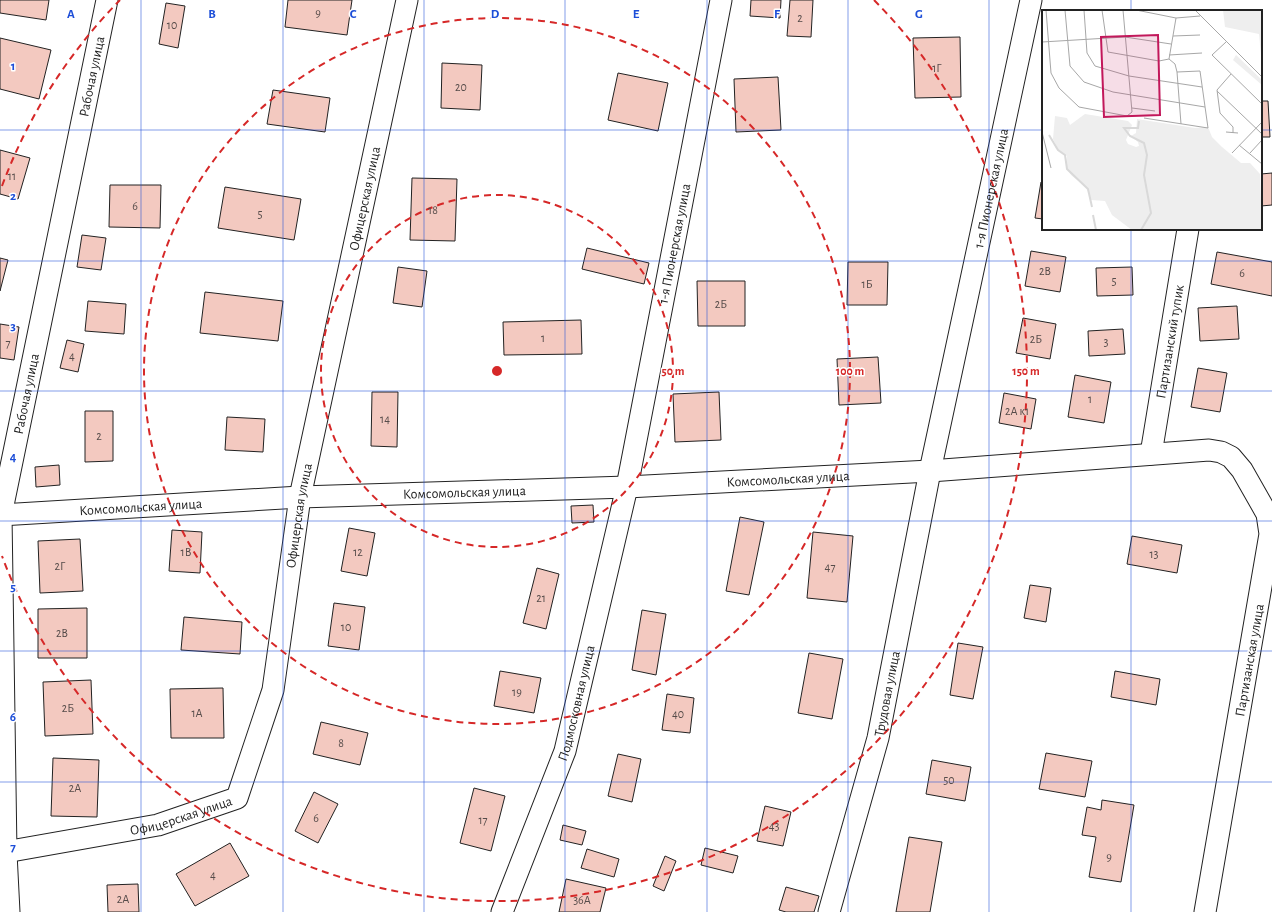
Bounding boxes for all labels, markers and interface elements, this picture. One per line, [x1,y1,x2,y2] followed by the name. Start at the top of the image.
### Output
[315,7,321,19] house number: 9
[67,8,75,21] text: A
[208,8,216,21] text: B
[350,8,357,21] text: C
[491,8,500,21] text: D
[633,8,640,21] text: E
[774,8,781,21] text: F
[915,8,923,21] text: G
[1042,10,1262,230] inset map
[797,12,803,24] house number: 2
[167,19,177,31] house number: 10
[77,34,108,118] street label: Рабочая улица
[11,60,15,73] text: 1
[932,62,942,74] house number: 1Г
[455,81,467,93] house number: 20
[972,127,1011,250] street label: 1-я Пионерская улица
[347,145,383,252] street label: Офицерская улица
[8,170,16,182] house number: 11
[657,182,694,305] street label: 1-я Пионерская улица
[10,190,16,203] text: 2
[132,200,138,212] house number: 6
[428,204,438,216] house number: 18
[257,208,263,220] house number: 5
[1039,265,1051,277] house number: 2В
[1239,267,1245,279] house number: 6
[1111,275,1117,287] house number: 5
[862,278,873,290] house number: 1Б
[1154,283,1187,400] street label: Партизанский тупик
[715,298,727,310] house number: 2Б
[10,320,16,333] text: 3
[541,332,545,344] house number: 1
[1030,333,1042,345] house number: 2Б
[1104,336,1109,348] house number: 3
[5,337,11,349] house number: 7
[69,350,75,362] house number: 4
[12,352,42,435] street label: Рабочая улица
[490,364,504,378] centre of rings
[662,365,685,377] text: 50 m
[836,365,864,377] text: 100 m
[1012,365,1040,377] text: 150 m
[1088,393,1092,405] house number: 1
[1005,405,1029,417] house number: 2А к1
[380,413,390,425] house number: 14
[96,430,102,442] house number: 2
[10,451,17,464] text: 4
[284,461,315,569] street label: Офицерская улица
[726,469,851,490] street label: Комсомольская улица
[403,484,527,502] street label: Комсомольская улица
[79,497,203,518] street label: Комсомольская улица
[181,546,192,558] house number: 1В
[353,546,363,558] house number: 12
[1149,548,1159,560] house number: 13
[55,560,66,572] house number: 2Г
[825,561,835,573] house number: 47
[10,581,16,594] text: 5
[536,592,546,604] house number: 21
[1233,602,1267,718] street label: Партизанская улица
[341,621,351,633] house number: 10
[56,627,68,639] house number: 2В
[556,643,598,763] street label: Подмосковная улица
[872,649,903,738] street label: Трудовая улица
[512,686,522,698] house number: 19
[62,702,74,714] house number: 2Б
[191,707,203,719] house number: 1А
[672,708,684,720] house number: 40
[10,711,16,724] text: 6
[338,737,344,749] house number: 8
[943,774,955,786] house number: 50
[69,782,81,794] house number: 2А
[129,794,235,838] street label: Офицерская улица
[313,812,319,824] house number: 6
[478,814,488,826] house number: 17
[769,820,779,832] house number: 43
[10,841,16,854] text: 7
[1106,851,1112,863] house number: 9
[210,869,216,881] house number: 4
[117,893,129,905] house number: 2А
[573,894,591,906] house number: 36А

